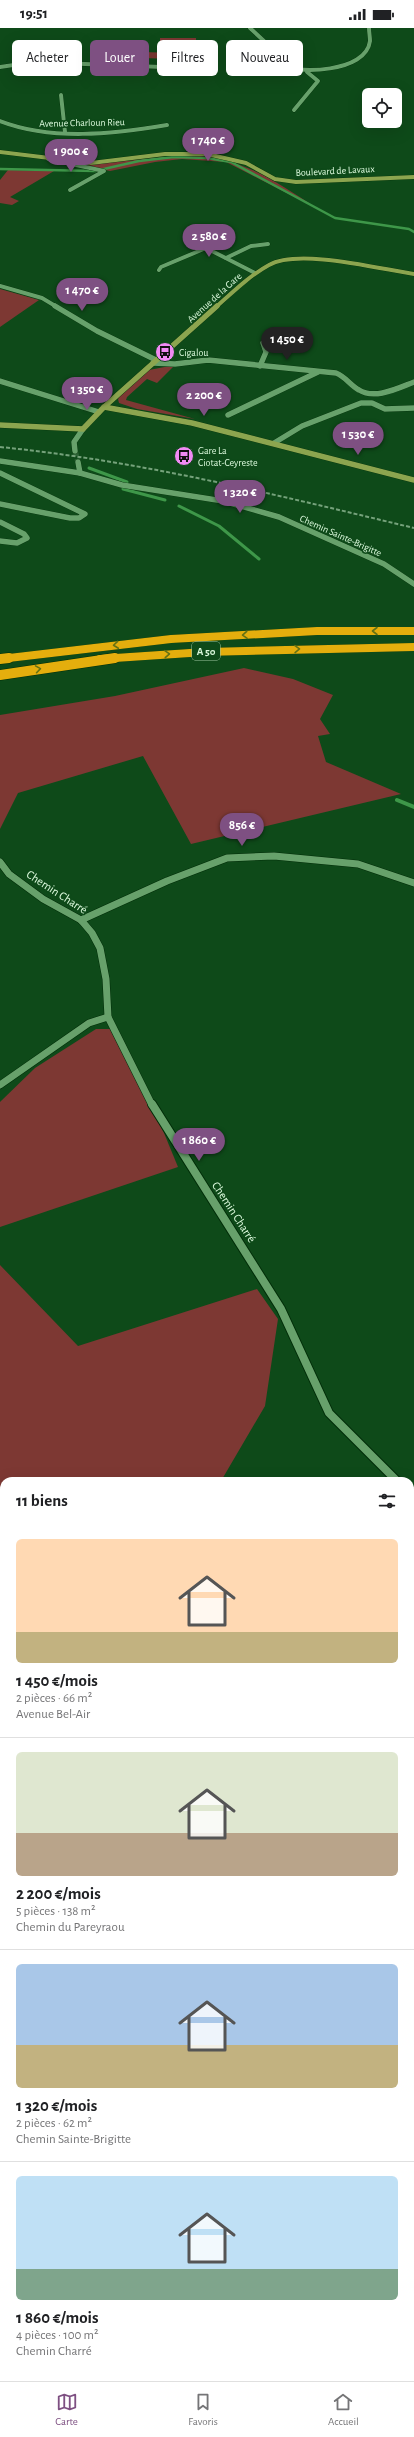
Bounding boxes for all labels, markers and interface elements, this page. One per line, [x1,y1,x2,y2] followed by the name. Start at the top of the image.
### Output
[20,6,48,21] text: 19:51
[12,40,82,76] chip: Acheter
[90,40,149,76] chip: Louer
[157,40,218,76] chip: Filtres
[226,40,303,76] chip: Nouveau
[362,88,402,128] map controls
[362,88,402,128] button: locate
[39,117,125,129] street label: Avenue Charloun Rieu
[171,128,245,162] pin: 1 740 €
[191,134,225,147] text: 1 740 €
[34,139,108,173] pin: 1 900 €
[54,145,88,158] text: 1 900 €
[295,164,376,178] street label: Boulevard de Lavaux
[172,224,246,258] pin: 2 580 €
[192,230,226,243] text: 2 580 €
[186,271,244,325] street label: Avenue de la Gare
[45,278,119,312] pin: 1 470 €
[65,284,99,297] text: 1 470 €
[250,327,324,361] pin: 1 450 €
[270,333,304,346] text: 1 450 €
[154,341,176,363] bus stop icon: Cigalou
[179,348,208,358] place label: Cigalou
[50,377,124,411] pin: 1 350 €
[71,383,103,396] text: 1 350 €
[167,383,241,417] pin: 2 200 €
[186,389,222,402] text: 2 200 €
[321,422,395,456] pin: 1 530 €
[342,428,374,441] text: 1 530 €
[173,445,195,467] bus stop icon: Gare La Ciotat-Ceyreste
[198,446,258,468] place label: Gare La Ciotat-Ceyreste
[203,480,277,514] pin: 1 320 €
[223,486,257,499] text: 1 320 €
[298,513,383,559] street label: Chemin Sainte-Brigitte
[372,627,378,635] one-way arrow
[242,631,248,640] one-way arrow
[112,640,119,649] one-way arrow
[192,642,220,660] road number: A 50
[294,644,300,653] one-way arrow
[164,650,171,659] one-way arrow
[35,665,42,674] one-way arrow
[214,813,270,847] pin: 856 €
[229,819,255,832] text: 856 €
[24,868,90,916] street label: Chemin Charré
[162,1128,236,1162] pin: 1 860 €
[182,1134,216,1147] text: 1 860 €
[210,1179,258,1245] street label: Chemin Charré
[376,1490,398,1512] icon: filters
[16,1492,68,1509] text: 11 biens
[171,1565,243,1637] icon: home
[16,1672,98,1689] text: 1 450 €/mois
[16,1692,92,1705] text: 2 pièces · 66 m²
[16,1708,90,1721] text: Avenue Bel-Air
[171,1778,243,1850] icon: home
[16,1885,101,1902] text: 2 200 €/mois
[16,1905,95,1918] text: 5 pièces · 138 m²
[16,1921,125,1934] text: Chemin du Pareyraou
[171,1990,243,2062] icon: home
[16,2097,97,2114] text: 1 320 €/mois
[16,2117,92,2130] text: 2 pièces · 62 m²
[16,2133,131,2146] text: Chemin Sainte-Brigitte
[171,2202,243,2274] icon: home
[16,2309,99,2326] text: 1 860 €/mois
[16,2329,99,2342] text: 4 pièces · 100 m²
[16,2345,92,2358] text: Chemin Charré
[55,2391,78,2428] tab: Carte
[188,2391,218,2428] tab: Favoris
[328,2391,359,2428] tab: Accueil

